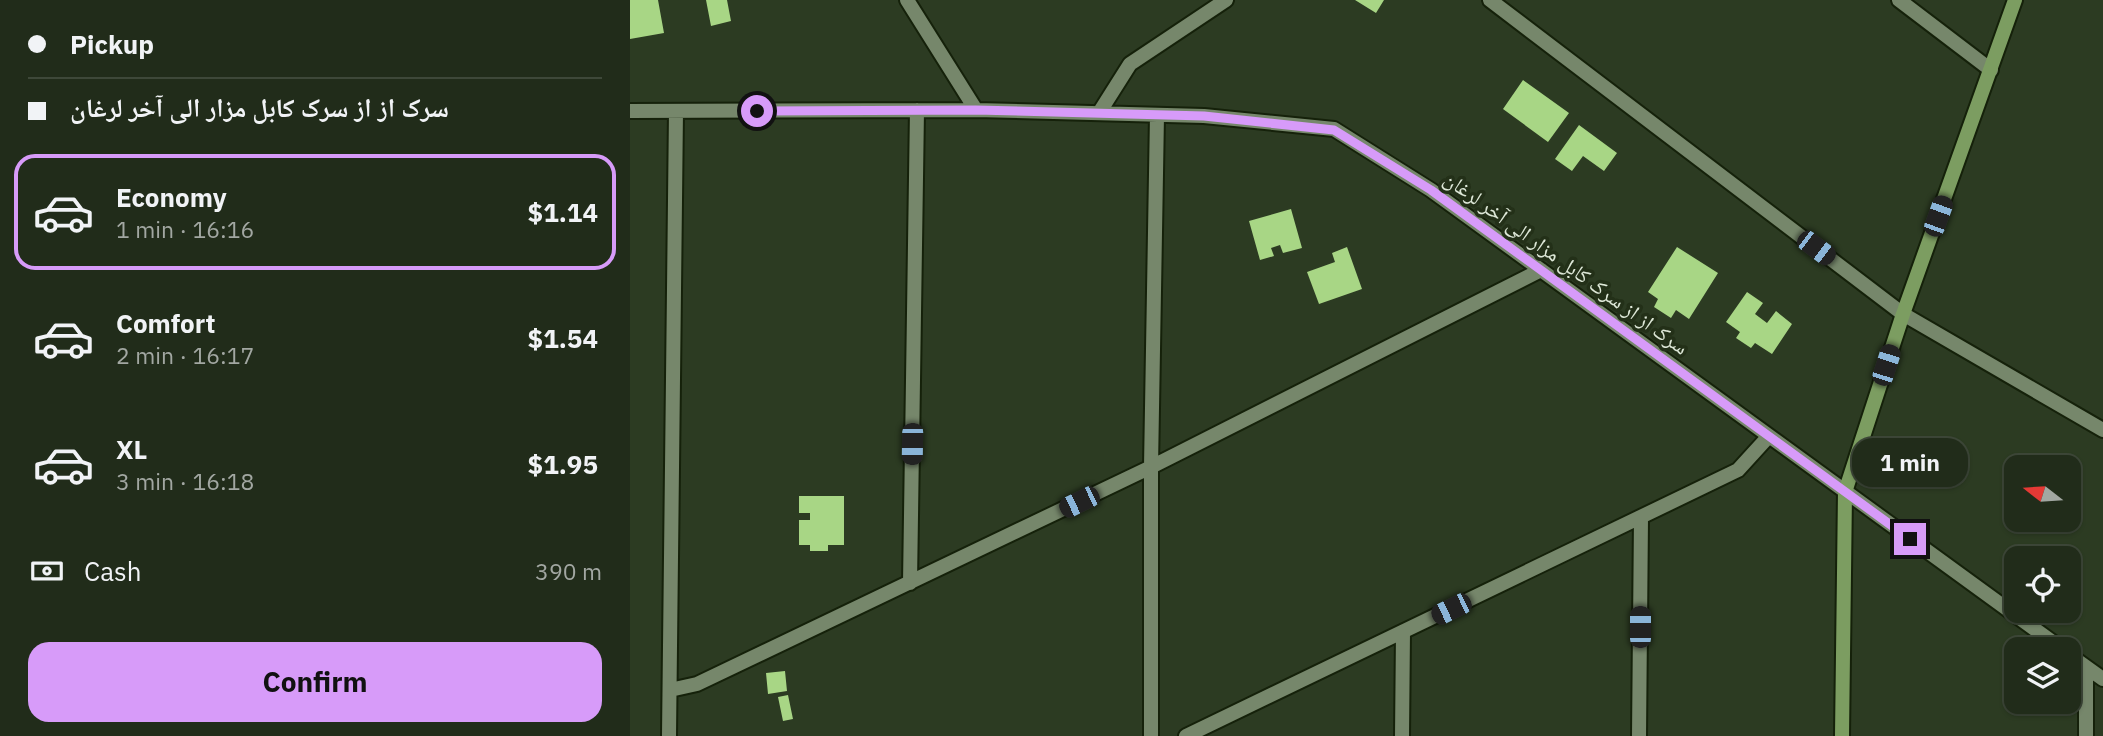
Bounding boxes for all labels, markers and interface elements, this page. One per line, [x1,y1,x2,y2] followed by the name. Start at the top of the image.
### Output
[70,27,154,61] text: Pickup
[70,90,449,124] text: سرک از از سرک کابل مزار الی آخر لرغان
[741,95,773,127] route start
[1439,164,1695,361] street label: سرک از از سرک کابل مزار الی آخر لرغان
[116,180,227,214] text: Economy
[32,181,95,244] icon: car
[1921,193,1956,239] car
[528,195,598,229] text: $1.14
[116,214,254,244] text: 1 min · 16:16
[1793,227,1840,269] car
[116,306,215,340] text: Comfort
[32,307,95,370] icon: car
[528,321,598,355] text: $1.54
[116,340,254,370] text: 2 min · 16:17
[1870,342,1903,388] car
[902,423,923,465] car
[116,432,147,466] text: XL
[32,433,95,496] icon: car
[1852,438,1968,486] callout: 1 min
[528,447,598,481] text: $1.95
[1880,447,1940,477] text: 1 min
[2004,455,2081,532] north arrow
[2004,455,2081,714] map controls
[116,466,254,496] text: 3 min · 16:18
[1056,483,1103,521] car
[1894,523,1926,555] route end
[2004,546,2081,623] button: locate
[28,552,66,590] icon: cash
[84,554,141,588] text: Cash
[535,556,602,586] text: 390 m
[1428,590,1475,628] car
[1630,606,1651,648] car
[2004,637,2081,714] button: layers
[28,642,602,722] button: Confirm

